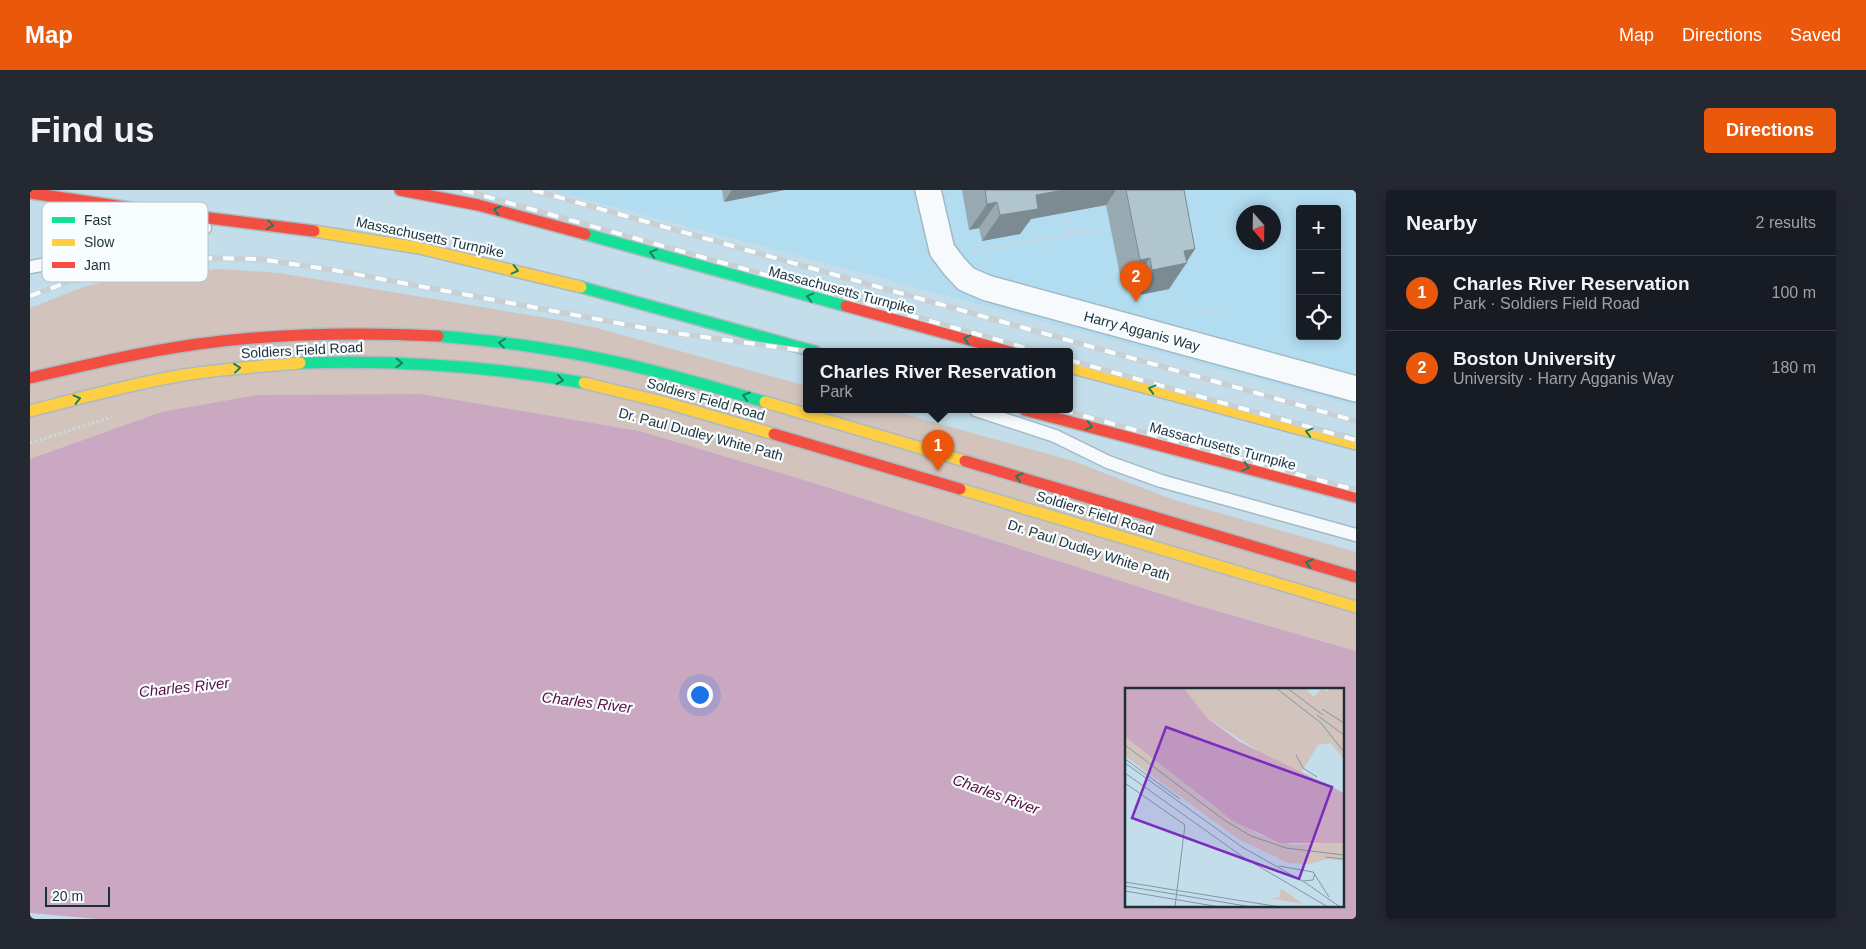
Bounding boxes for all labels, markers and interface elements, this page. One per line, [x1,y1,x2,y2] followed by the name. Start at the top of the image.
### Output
[25,21,73,48] text: Map
[1619,25,1654,45] text: Map
[1682,25,1762,45] text: Directions
[1790,25,1841,45] text: Saved
[1704,108,1836,153] button: Directions
[30,110,154,149] text: Find us
[42,202,208,282] legend
[492,205,501,216] one-way arrow
[1236,205,1281,250] north arrow
[1296,205,1341,340] map controls
[1296,205,1341,250] button: +
[1406,211,1477,234] text: Nearby
[84,212,111,228] text: Fast
[355,213,506,261] street label: Massachusetts Turnpike
[1756,214,1816,231] text: 2 results
[265,220,274,230] one-way arrow
[84,234,115,250] text: Slow
[650,249,658,259] one-way arrow
[1296,250,1341,295] button: −
[84,257,110,273] text: Jam
[1120,261,1152,302] pin: 2
[767,263,917,317] street label: Massachusetts Turnpike
[511,264,520,275] one-way arrow
[1453,273,1690,294] text: Charles River Reservation
[1418,284,1426,301] text: 1
[1772,284,1816,301] text: 100 m
[806,292,815,302] one-way arrow
[1296,295,1341,340] button: locate
[1453,295,1640,312] text: Park · Soldiers Field Road
[1082,308,1202,354] street label: Harry Agganis Way
[963,335,971,345] one-way arrow
[498,338,506,349] one-way arrow
[241,339,363,361] street label: Soldiers Field Road
[803,348,1073,413] popup
[1453,348,1616,369] text: Boston University
[396,358,403,368] one-way arrow
[1418,359,1426,376] text: 2
[1772,359,1816,376] text: 180 m
[820,361,1056,382] text: Charles River Reservation
[233,363,241,374] one-way arrow
[1453,370,1674,387] text: University · Harry Agganis Way
[556,374,565,384] one-way arrow
[645,374,767,424] street label: Soldiers Field Road
[820,383,853,400] text: Park
[1148,385,1156,395] one-way arrow
[742,391,751,401] one-way arrow
[73,394,82,405] one-way arrow
[617,404,785,464] street label: Dr. Paul Dudley White Path
[1148,419,1298,473] street label: Massachusetts Turnpike
[1085,420,1093,431] one-way arrow
[1305,427,1313,437] one-way arrow
[922,430,954,471] pin: 1
[1242,461,1251,472] one-way arrow
[1016,472,1024,482] one-way arrow
[1034,487,1156,539] street label: Soldiers Field Road
[1006,516,1172,584] street label: Dr. Paul Dudley White Path
[1306,558,1314,568] one-way arrow
[138,674,231,700] water label: Charles River
[687,682,713,708] your location
[541,688,634,716] water label: Charles River
[1125,688,1344,906] inset map
[950,770,1043,818] water label: Charles River
[45,884,110,907] scale bar
[52,888,83,904] text: 20 m

